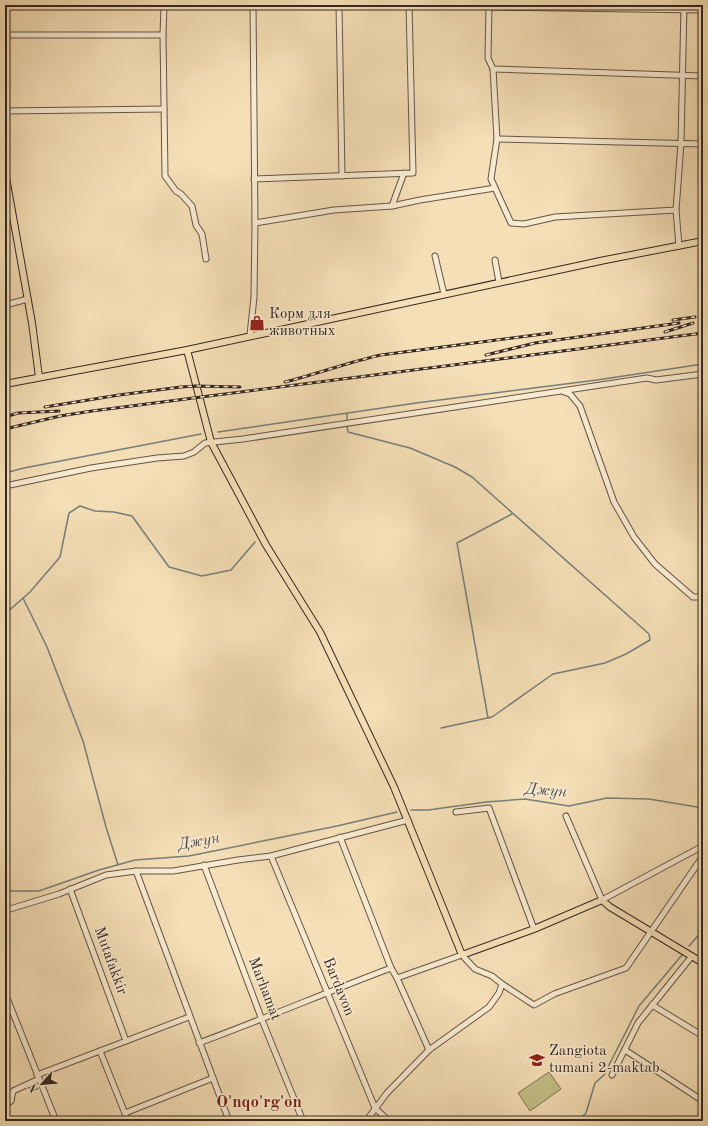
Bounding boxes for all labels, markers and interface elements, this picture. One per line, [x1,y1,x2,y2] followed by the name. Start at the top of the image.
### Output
[269,307,336,339] place label: Корм для животных
[248,314,266,332] shop icon: Корм для животных
[522,781,568,801] water label: Джун
[175,830,221,854] water label: Джун
[91,925,129,997] street label: Mutafakkir
[245,955,283,1023] street label: Marhamat
[320,956,356,1018] street label: Bardavon
[549,1044,660,1076] place label: Zangiota tumani 2-maktab
[528,1051,546,1069] school or university icon: Zangiota tumani 2-maktab
[22,1064,62,1104] north arrow
[27,1081,41,1094] text: N
[216,1094,302,1111] district label: O'nqo'rg'on

